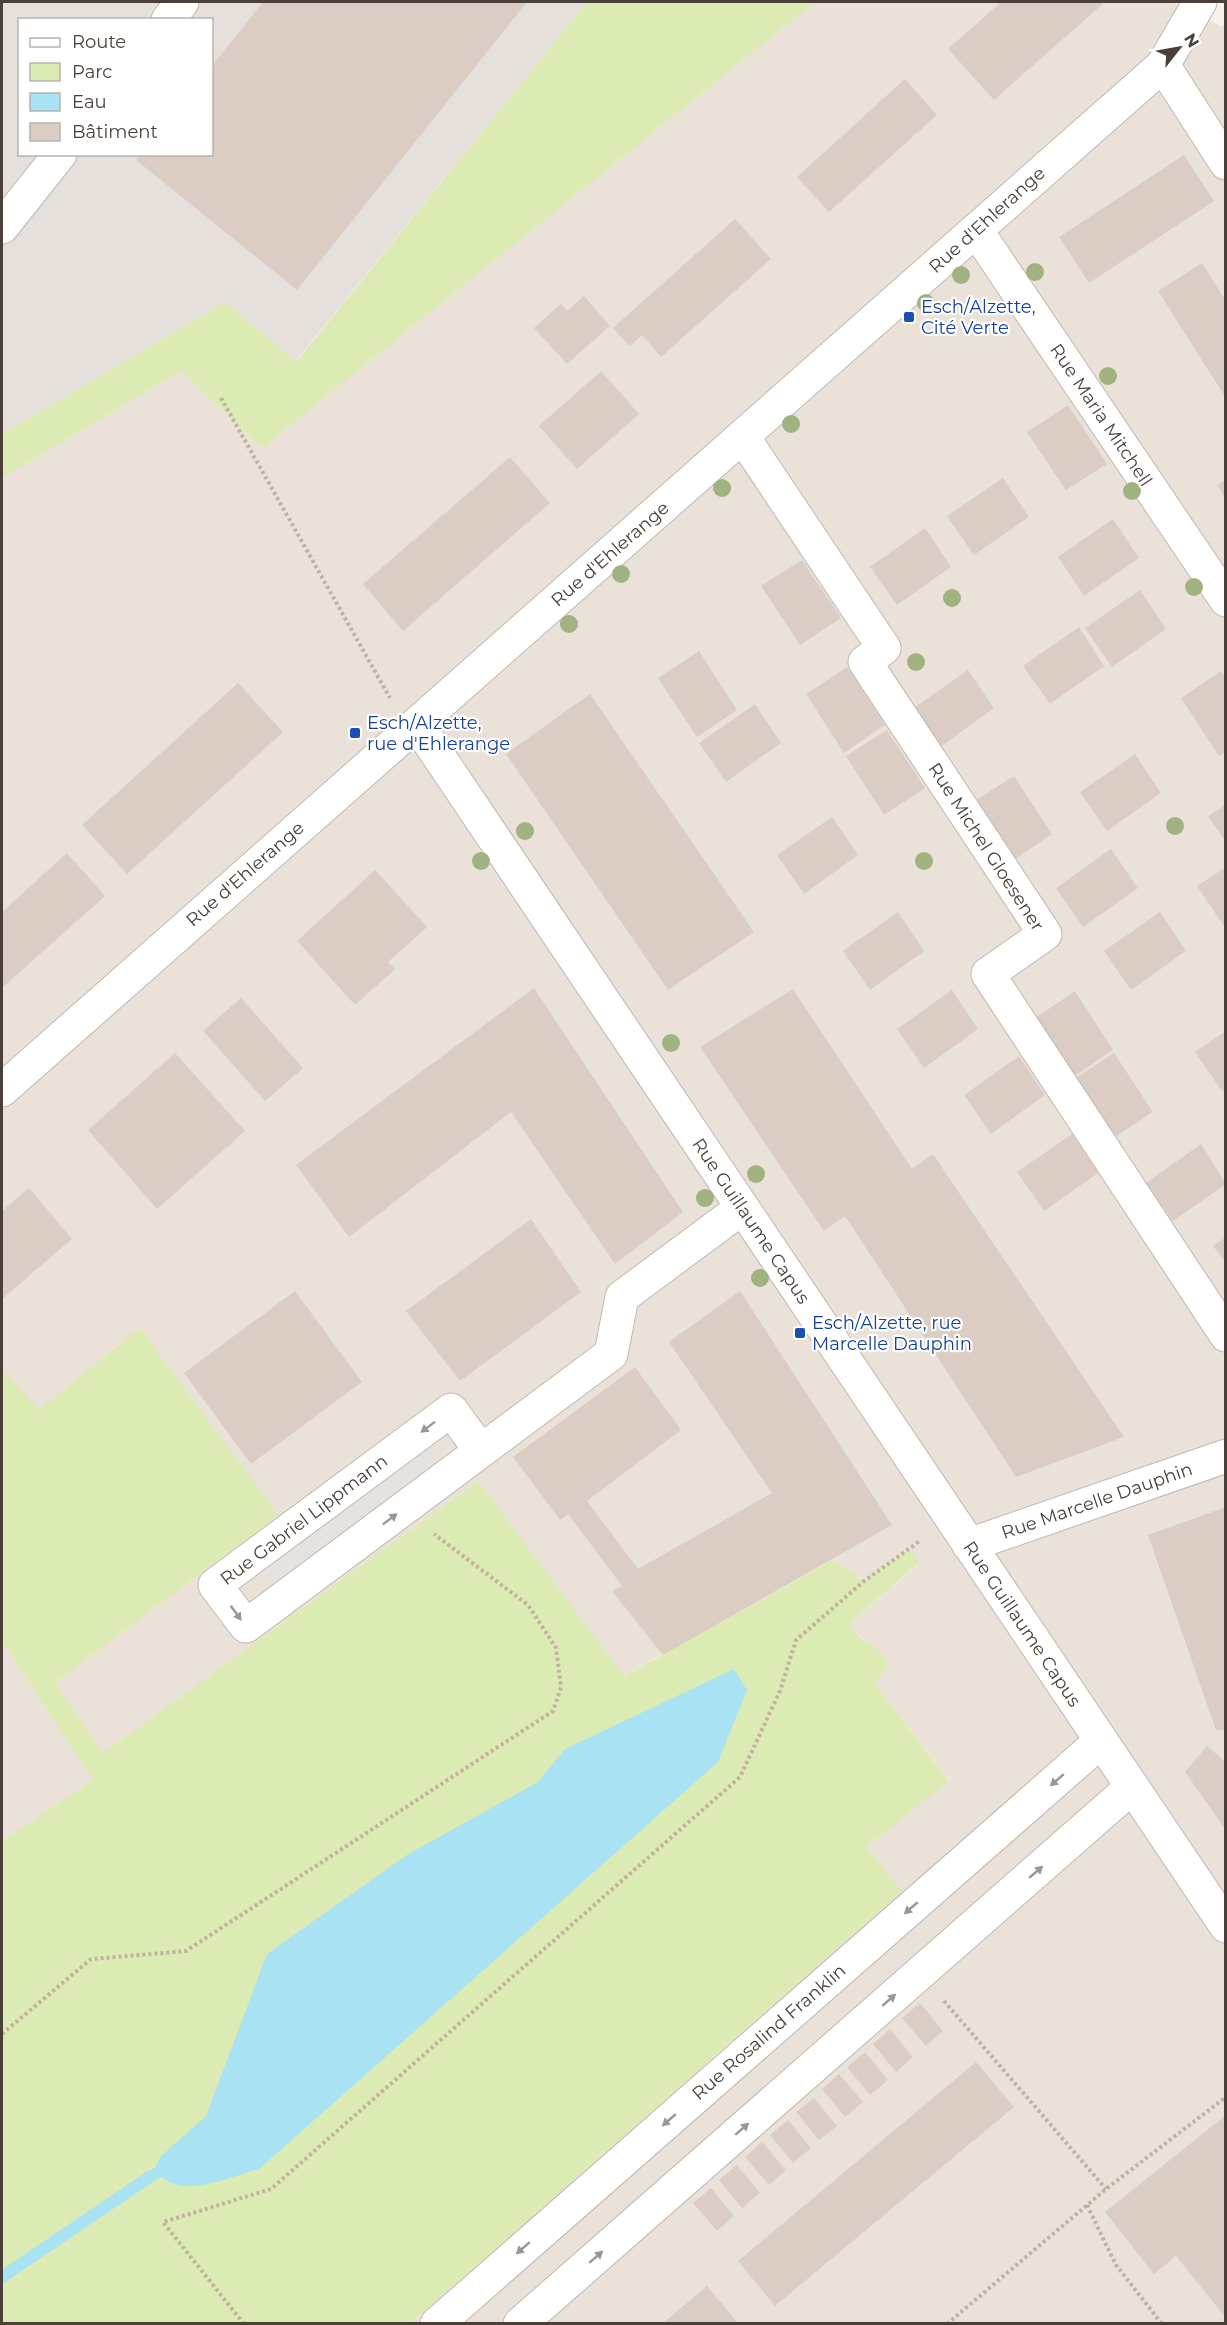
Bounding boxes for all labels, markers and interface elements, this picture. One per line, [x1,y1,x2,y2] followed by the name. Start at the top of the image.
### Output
[18,18,213,156] legend
[1149,18,1209,78] north arrow
[1180,30,1203,51] text: N
[72,31,126,53] text: Route
[72,61,112,83] text: Parc
[72,91,107,113] text: Eau
[72,121,158,143] text: Bâtiment
[924,162,1050,278] street label: Rue d'Ehlerange
[921,296,1036,339] place label: Esch/Alzette, Cité Verte
[902,310,916,324] marker: Esch/Alzette, Cité Verte
[1045,339,1157,491] street label: Rue Maria Mitchell
[547,497,674,611] street label: Rue d'Ehlerange
[367,712,510,755] place label: Esch/Alzette, rue d'Ehlerange
[348,726,362,740] marker: Esch/Alzette, rue d'Ehlerange
[923,759,1049,935] street label: Rue Michel Gloesener
[182,817,309,931] street label: Rue d'Ehlerange
[687,1134,815,1308] street label: Rue Guillaume Capus
[812,1312,972,1355] place label: Esch/Alzette, rue Marcelle Dauphin
[793,1326,807,1340] marker: Esch/Alzette, rue Marcelle Dauphin
[420,1420,435,1432] one-way arrow
[216,1450,392,1590] street label: Rue Gabriel Lippmann
[999,1458,1195,1544] street label: Rue Marcelle Dauphin
[381,1513,397,1525] one-way arrow
[958,1537,1086,1711] street label: Rue Guillaume Capus
[230,1605,243,1621] one-way arrow
[1050,1773,1065,1786] one-way arrow
[1028,1866,1043,1879] one-way arrow
[904,1901,919,1914] one-way arrow
[688,1959,850,2105] street label: Rue Rosalind Franklin
[881,1994,897,2007] one-way arrow
[662,2113,677,2126] one-way arrow
[735,2122,750,2136] one-way arrow
[515,2241,530,2255] one-way arrow
[588,2251,603,2264] one-way arrow

